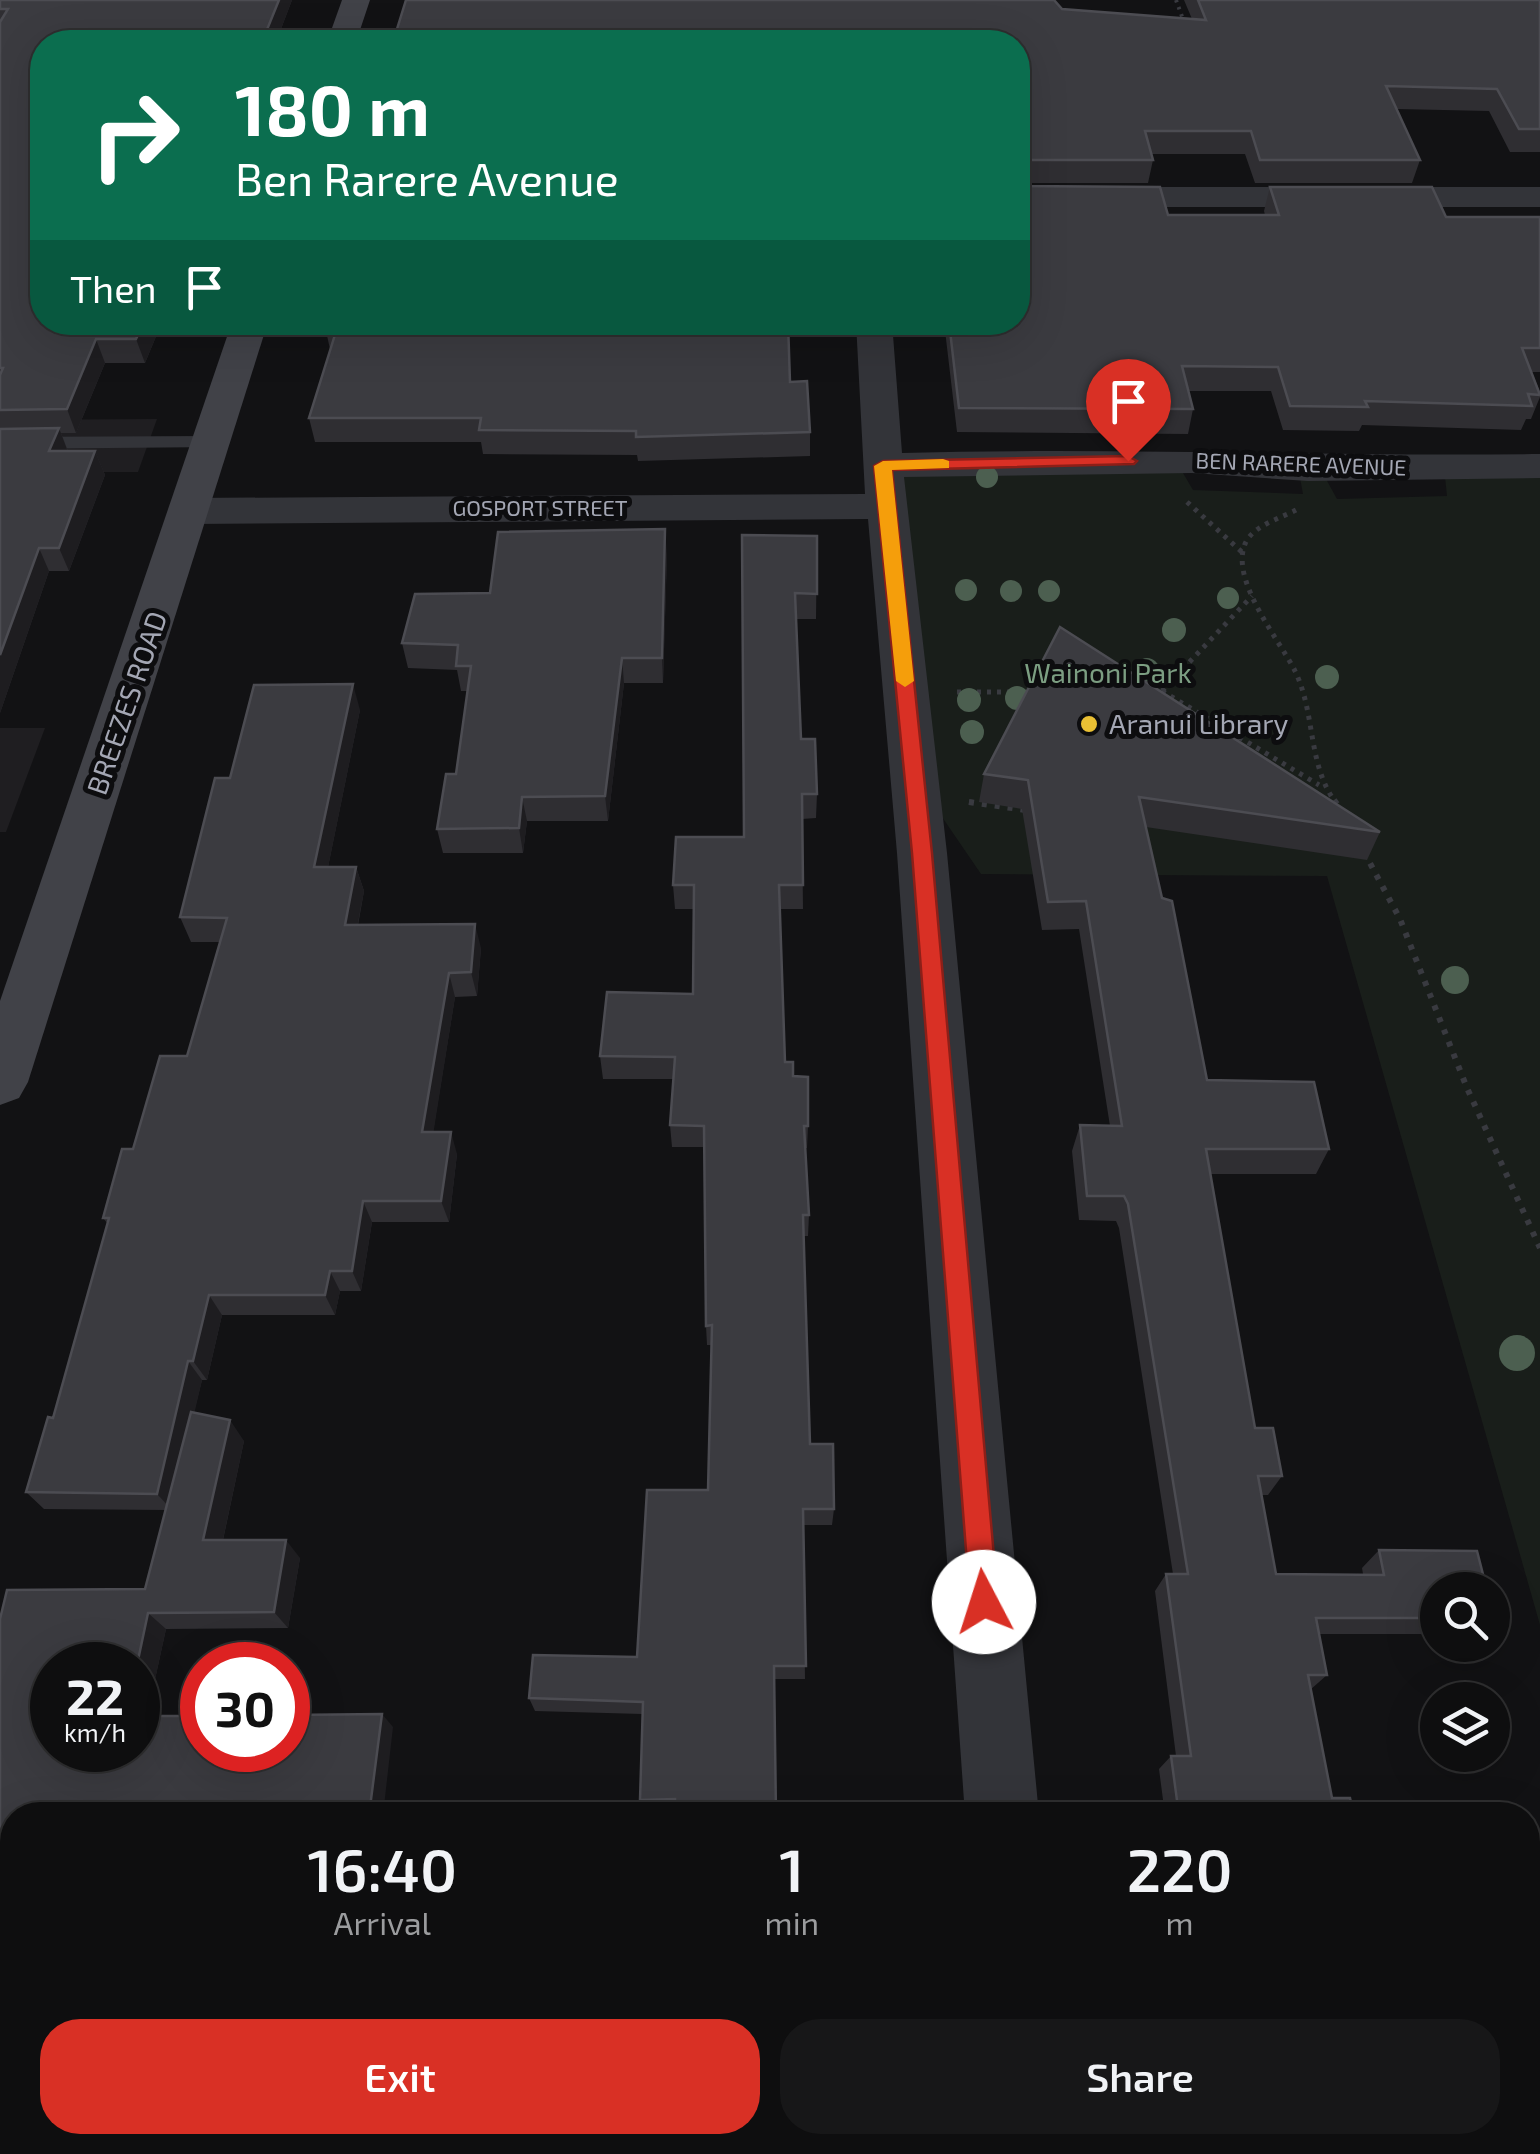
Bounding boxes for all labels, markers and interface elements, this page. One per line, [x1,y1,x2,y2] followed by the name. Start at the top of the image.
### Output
[235,66,430,150] text: 180 m
[70,70,200,200] icon: right
[235,151,619,205] text: Ben Rarere Avenue
[177,260,232,315] icon: arrive
[70,265,157,311] text: Then
[1086,359,1171,462] pin
[1101,374,1156,429] icon: arrive
[1195,446,1407,480] street label: BEN RARERE AVENUE
[452,494,628,520] street label: GOSPORT STREET
[79,607,173,799] street label: BREEZES ROAD
[1024,655,1192,689] park label: Wainoni Park
[1109,706,1289,740] place label: Aranui Library
[1078,713,1100,735] marker: Aranui Library
[932,1550,1036,1654] position arrow
[1420,1572,1510,1772] map controls
[1420,1572,1510,1662] button: search
[180,1642,310,1772] speed limit sign: 30
[66,1665,124,1725] text: 22
[1420,1682,1510,1772] button: layers
[64,1717,126,1747] text: km/h
[307,1832,457,1904] text: 16:40
[779,1832,804,1904] text: 1
[1127,1832,1233,1904] text: 220
[334,1903,431,1941] text: Arrival
[765,1903,819,1941] text: min
[1166,1903,1194,1941] text: m
[40,2019,760,2134] button: Exit
[780,2019,1500,2134] button: Share

